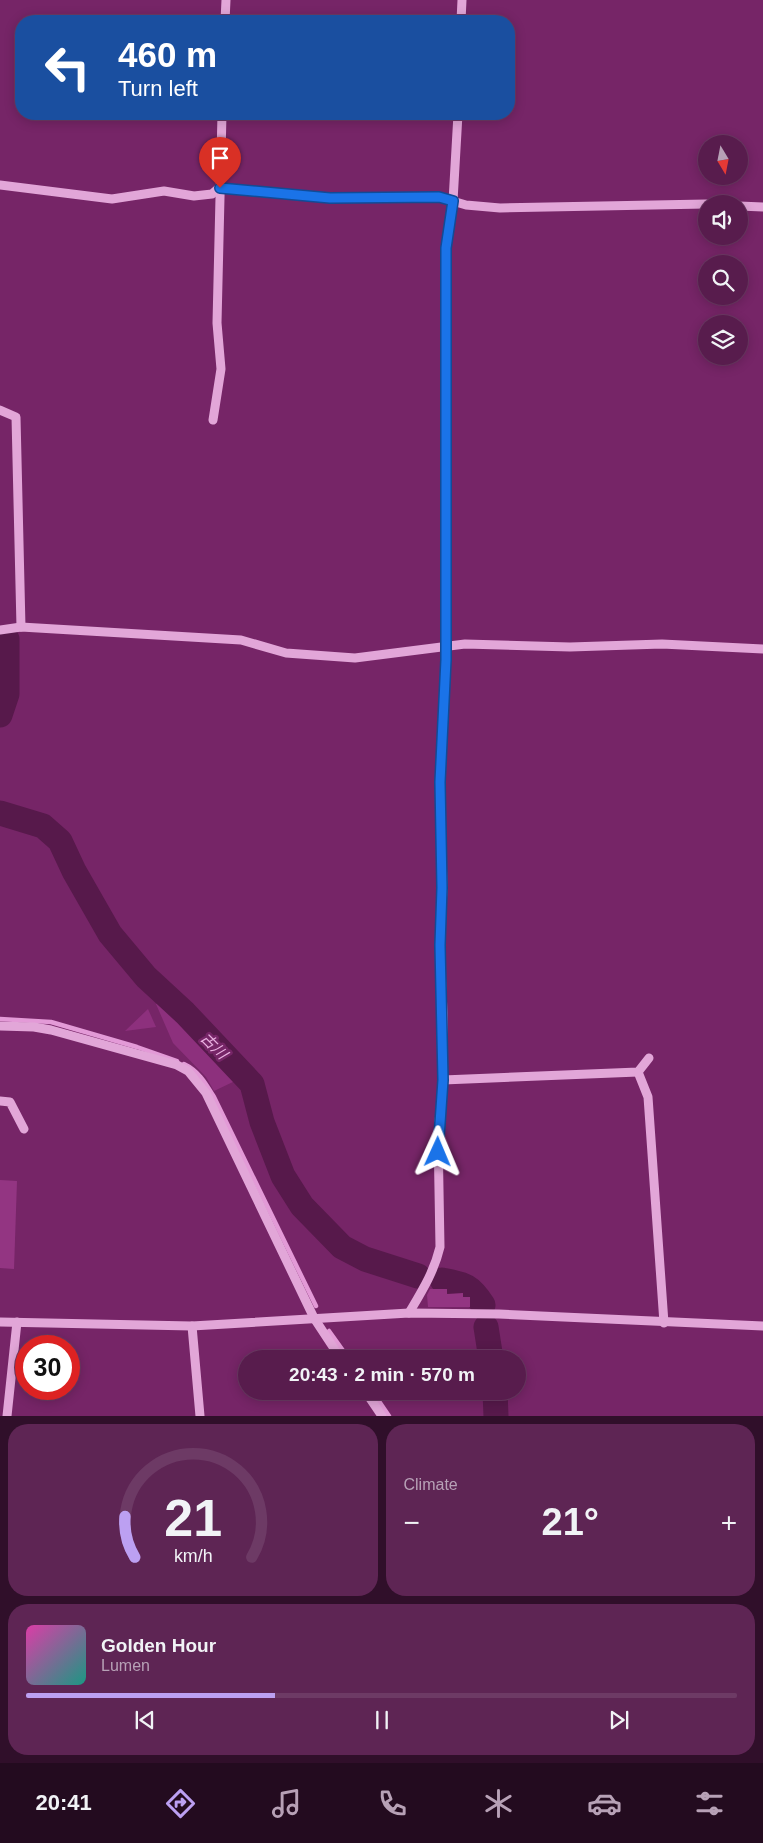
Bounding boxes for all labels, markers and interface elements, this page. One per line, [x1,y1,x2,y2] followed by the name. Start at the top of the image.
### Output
[35,35,100,100] icon: left
[118,35,217,74] text: 460 m
[118,76,198,101] text: Turn left
[698,135,748,185] north arrow
[698,135,748,365] map controls
[199,137,241,188] pin
[206,144,234,172] icon: arrive
[698,195,748,245] button: sound
[698,255,748,305] button: search
[698,315,748,365] button: layers
[198,1029,232,1064] water label: 古川
[411,1125,463,1177] position arrow
[15,1335,80,1400] speed limit sign: 30
[289,1364,475,1385] text: 20:43 · 2 min · 570 m
[404,1476,458,1493] text: Climate
[164,1489,222,1547] text: 21
[542,1501,599,1543] text: 21°
[404,1507,420,1538] text: −
[721,1507,737,1538] text: +
[173,1546,212,1566] text: km/h
[101,1635,216,1656] text: Golden Hour
[101,1657,150,1674] text: Lumen
[131,1706,159,1734] icon: previous
[368,1706,396,1734] icon: pause
[605,1706,633,1734] icon: next
[163,1786,198,1821] icon: directions
[269,1786,304,1821] icon: music
[375,1786,410,1821] icon: phone
[481,1786,516,1821] icon: climate
[587,1786,622,1821] icon: car
[692,1786,727,1821] icon: filters
[35,1790,92,1815] text: 20:41

